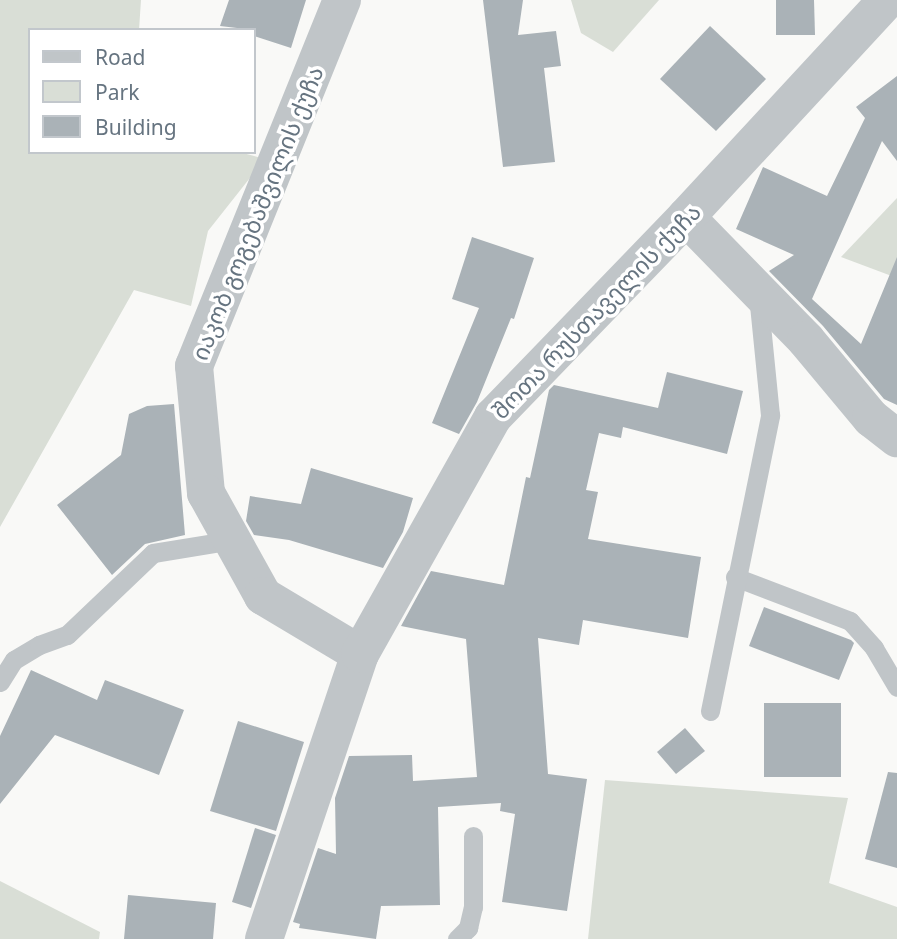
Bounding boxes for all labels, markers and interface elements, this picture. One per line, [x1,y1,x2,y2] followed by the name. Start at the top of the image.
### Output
[28,28,256,154] legend
[95,43,145,71] text: Road
[185,62,329,364] street label: იაკობ გოგებაშვილის ქუჩა
[95,78,139,106] text: Park
[95,113,177,141] text: Building
[486,198,706,424] street label: შოთა რუსთაველის ქუჩა

